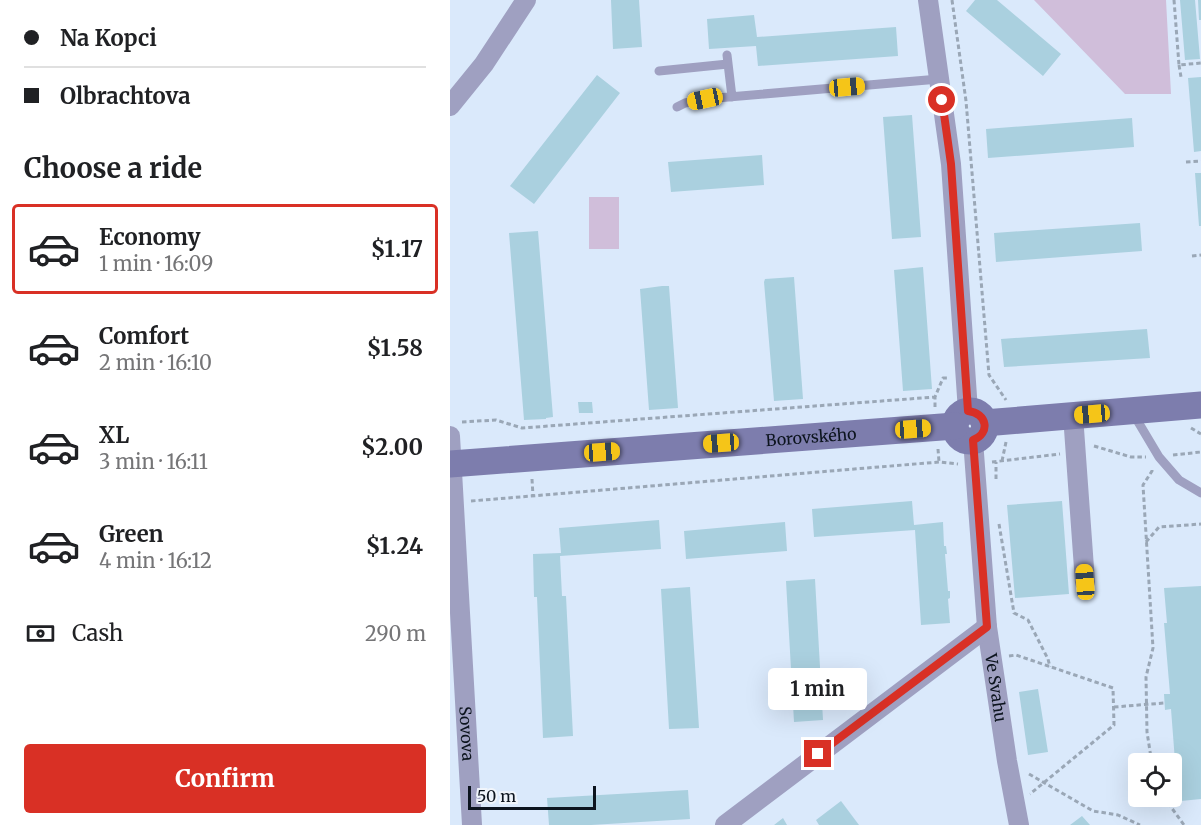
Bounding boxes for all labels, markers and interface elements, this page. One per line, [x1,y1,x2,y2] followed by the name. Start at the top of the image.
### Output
[60,24,157,52] text: Na Kopci
[828,76,866,98] car
[60,82,191,110] text: Olbrachtova
[686,86,724,112] car
[928,86,955,113] route start
[24,151,202,185] text: Choose a ride
[27,222,81,276] icon: car
[99,223,200,251] text: Economy
[371,235,423,263] text: $1.17
[99,251,213,276] text: 1 min · 16:09
[27,321,81,375] icon: car
[99,322,189,350] text: Comfort
[367,334,423,362] text: $1.58
[99,350,212,375] text: 2 min · 16:10
[1073,403,1111,425] car
[894,419,932,439] car
[27,420,81,474] icon: car
[99,421,129,449] text: XL
[765,423,857,450] street label: Borovského
[361,433,423,461] text: $2.00
[702,433,740,453] car
[583,442,621,462] car
[99,449,208,474] text: 3 min · 16:11
[27,519,81,573] icon: car
[99,520,163,548] text: Green
[366,532,423,560] text: $1.24
[99,548,212,573] text: 4 min · 16:12
[1075,563,1095,601] car
[24,617,57,650] icon: cash
[72,619,123,647] text: Cash
[365,621,426,646] text: 290 m
[981,651,1011,723] street label: Ve Svahu
[768,667,868,709] callout: 1 min
[790,676,845,701] text: 1 min
[455,706,478,762] street label: Sovova
[804,740,831,767] route end
[24,744,426,813] button: Confirm
[1128,753,1182,807] map controls
[1128,753,1182,807] button: locate
[468,783,596,810] scale bar
[477,786,516,806] text: 50 m

